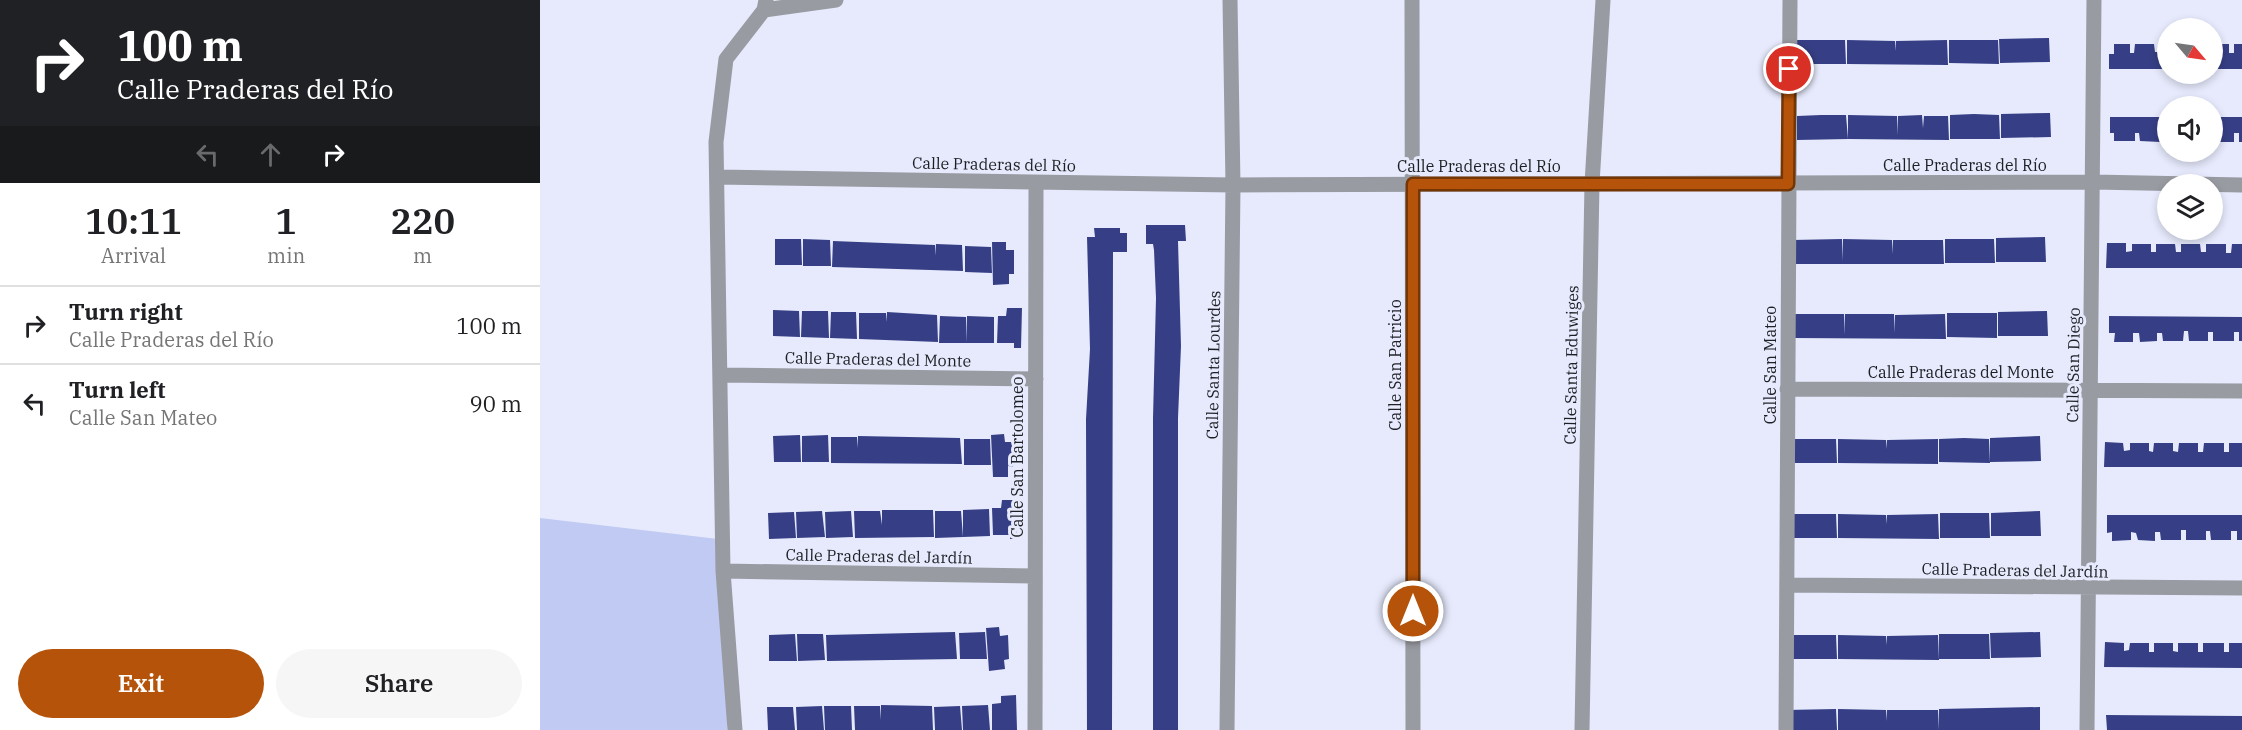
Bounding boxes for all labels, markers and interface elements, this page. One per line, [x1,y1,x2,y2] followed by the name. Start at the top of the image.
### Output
[117,18,243,73] text: 100 m
[2157,18,2223,84] north arrow
[2157,18,2223,240] map controls
[18,24,96,102] icon: right
[1763,43,1814,94] pin
[1772,52,1805,85] icon: arrive
[117,71,393,106] text: Calle Praderas del Río
[2157,96,2223,162] button: sound
[191,138,224,171] icon: left
[254,138,287,171] icon: ahead
[317,138,350,171] icon: right
[912,153,1076,175] street label: Calle Praderas del Río
[1883,155,2047,175] street label: Calle Praderas del Río
[1397,156,1561,176] street label: Calle Praderas del Río
[2157,174,2223,240] button: layers
[85,197,182,244] text: 10:11
[275,197,297,244] text: 1
[390,197,455,244] text: 220
[101,242,166,269] text: Arrival
[267,242,305,269] text: min
[413,242,432,269] text: m
[1560,285,1582,445] street label: Calle Santa Eduwiges
[1202,290,1224,440] street label: Calle Santa Lourdes
[69,297,183,326] text: Turn right
[1385,299,1405,431] street label: Calle San Patricio
[1760,306,1780,424] street label: Calle San Mateo
[2062,307,2084,423] street label: Calle San Diego
[18,309,51,342] icon: right
[456,311,522,340] text: 100 m
[69,326,274,353] text: Calle Praderas del Río
[785,347,971,371] street label: Calle Praderas del Monte
[1868,362,2054,382] street label: Calle Praderas del Monte
[69,375,165,404] text: Turn left
[1007,377,1027,537] street label: Calle San Bartolomeo
[18,387,51,420] icon: left
[470,389,522,418] text: 90 m
[69,404,217,431] text: Calle San Mateo
[785,544,973,568] street label: Calle Praderas del Jardín
[1921,558,2109,582] street label: Calle Praderas del Jardín
[1381,579,1445,643] position arrow
[18,649,264,718] button: Exit
[276,649,522,718] button: Share

